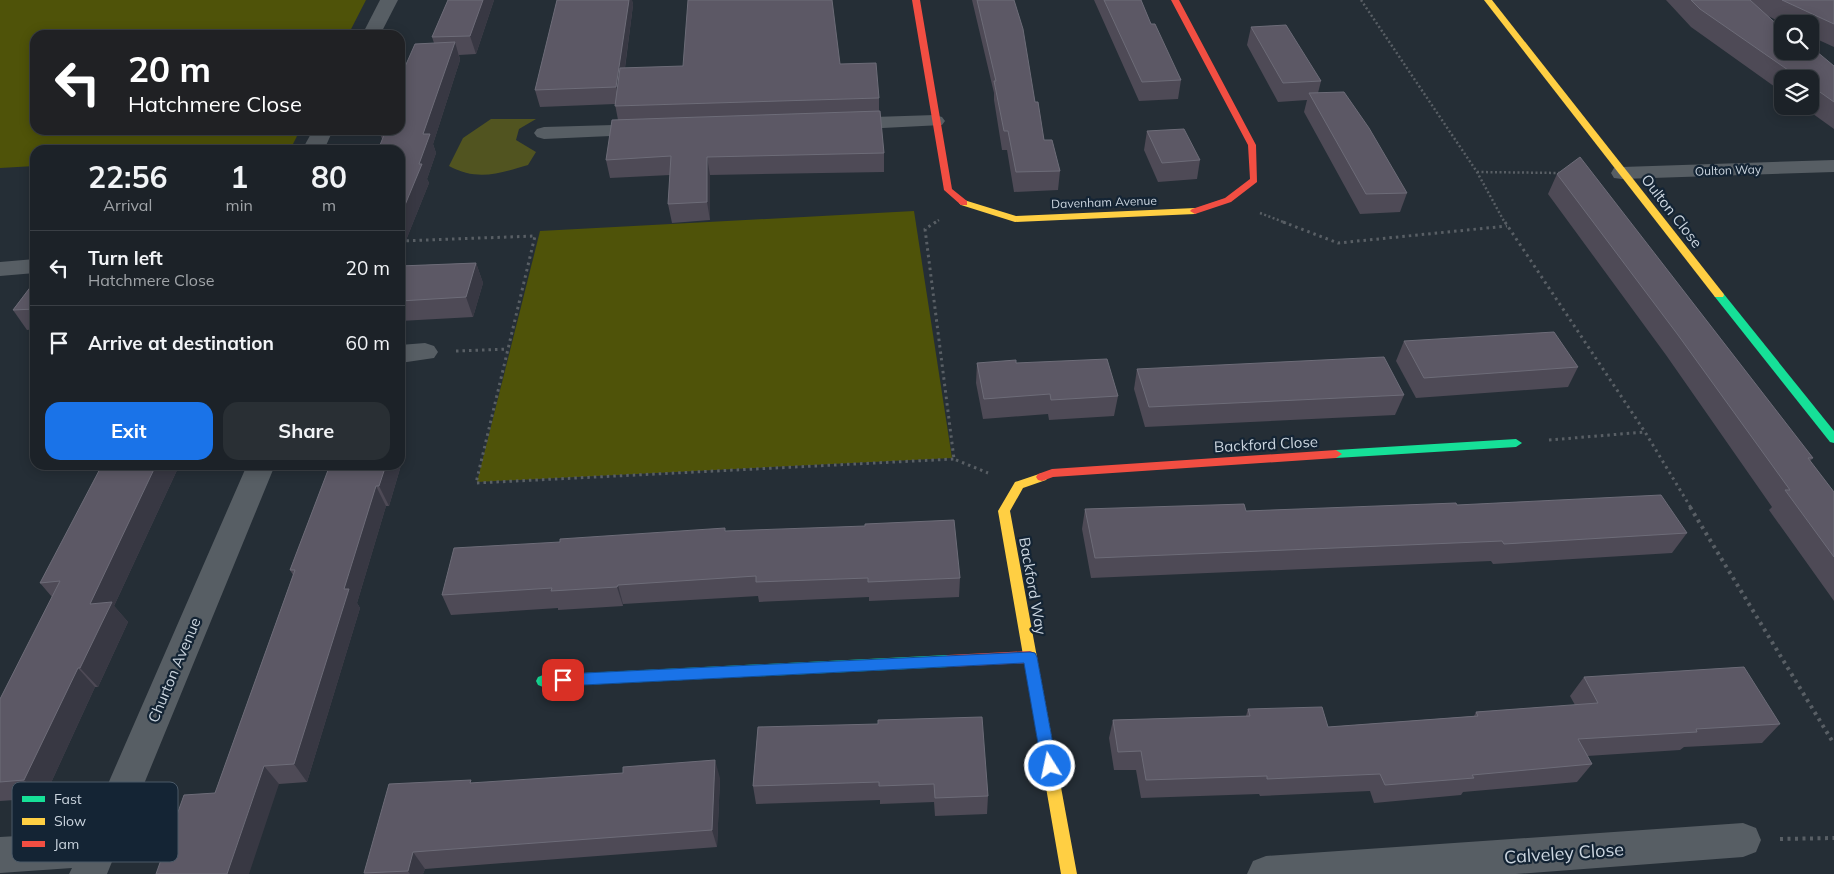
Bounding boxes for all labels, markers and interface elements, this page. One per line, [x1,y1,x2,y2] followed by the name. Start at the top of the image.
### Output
[1774,15,1819,115] map controls
[1774,15,1819,60] button: search
[128,47,211,91] text: 20 m
[45,50,110,115] icon: left
[1774,70,1819,115] button: layers
[128,90,302,118] text: Hatchmere Close
[88,158,168,196] text: 22:56
[230,158,248,196] text: 1
[311,158,347,196] text: 80
[1695,161,1762,179] street label: Oulton Way
[1637,170,1707,252] street label: Oulton Close
[1051,193,1157,211] street label: Davenham Avenue
[103,195,152,215] text: Arrival
[226,195,253,215] text: min
[322,195,336,215] text: m
[88,246,163,270] text: Turn left
[45,254,73,282] icon: left
[346,256,390,280] text: 20 m
[88,270,215,290] text: Hatchmere Close
[45,329,73,357] icon: arrive
[88,331,274,355] text: Arrive at destination
[346,331,390,355] text: 60 m
[45,402,213,460] button: Exit
[223,402,390,460] button: Share
[1214,432,1318,456] street label: Backford Close
[1015,536,1051,636] street label: Backford Way
[143,615,205,725] street label: Churton Avenue
[542,659,584,701] pin
[549,666,577,694] icon: arrive
[1023,739,1075,791] position arrow
[12,782,178,862] legend
[54,790,82,808] text: Fast
[54,812,86,830] text: Slow
[54,835,79,853] text: Jam
[1503,837,1625,869] street label: Calveley Close

